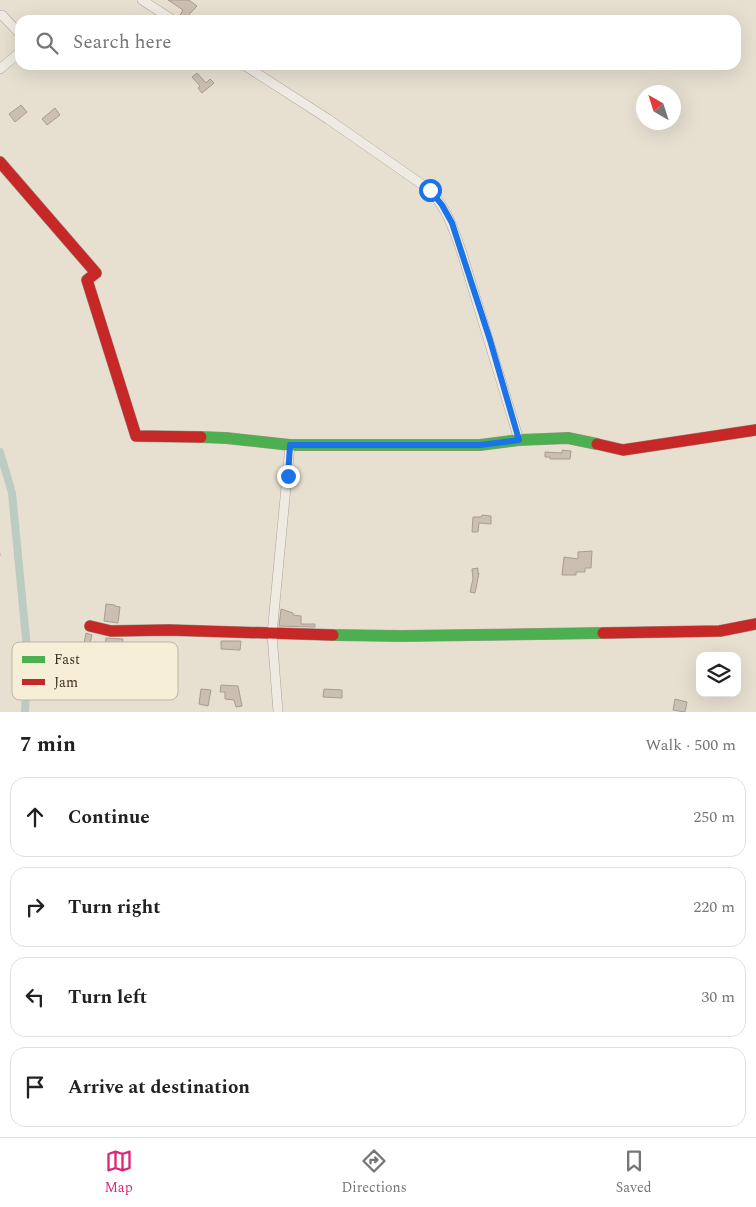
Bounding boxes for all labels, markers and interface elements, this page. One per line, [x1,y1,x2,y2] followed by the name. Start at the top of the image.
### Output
[15,15,741,70] search box
[73,28,172,57] text: Search here
[33,29,61,57] icon: search
[636,85,681,130] north arrow
[419,179,442,202] route start
[277,465,300,488] route end
[12,642,178,700] legend
[54,649,80,670] text: Fast
[696,652,741,697] map controls
[696,652,741,697] button: layers
[54,672,78,693] text: Jam
[20,729,76,761] text: 7 min
[645,733,736,757] text: Walk · 500 m
[21,803,49,831] icon: ahead
[68,803,150,832] text: Continue
[693,805,735,829] text: 250 m
[21,893,49,921] icon: right
[68,893,161,922] text: Turn right
[693,895,735,919] text: 220 m
[21,983,49,1011] icon: left
[68,983,147,1012] text: Turn left
[701,985,735,1009] text: 30 m
[21,1073,49,1101] icon: arrive
[68,1073,250,1102] text: Arrive at destination
[104,1147,133,1198] tab: Map
[341,1147,407,1198] tab: Directions
[616,1147,652,1198] tab: Saved

